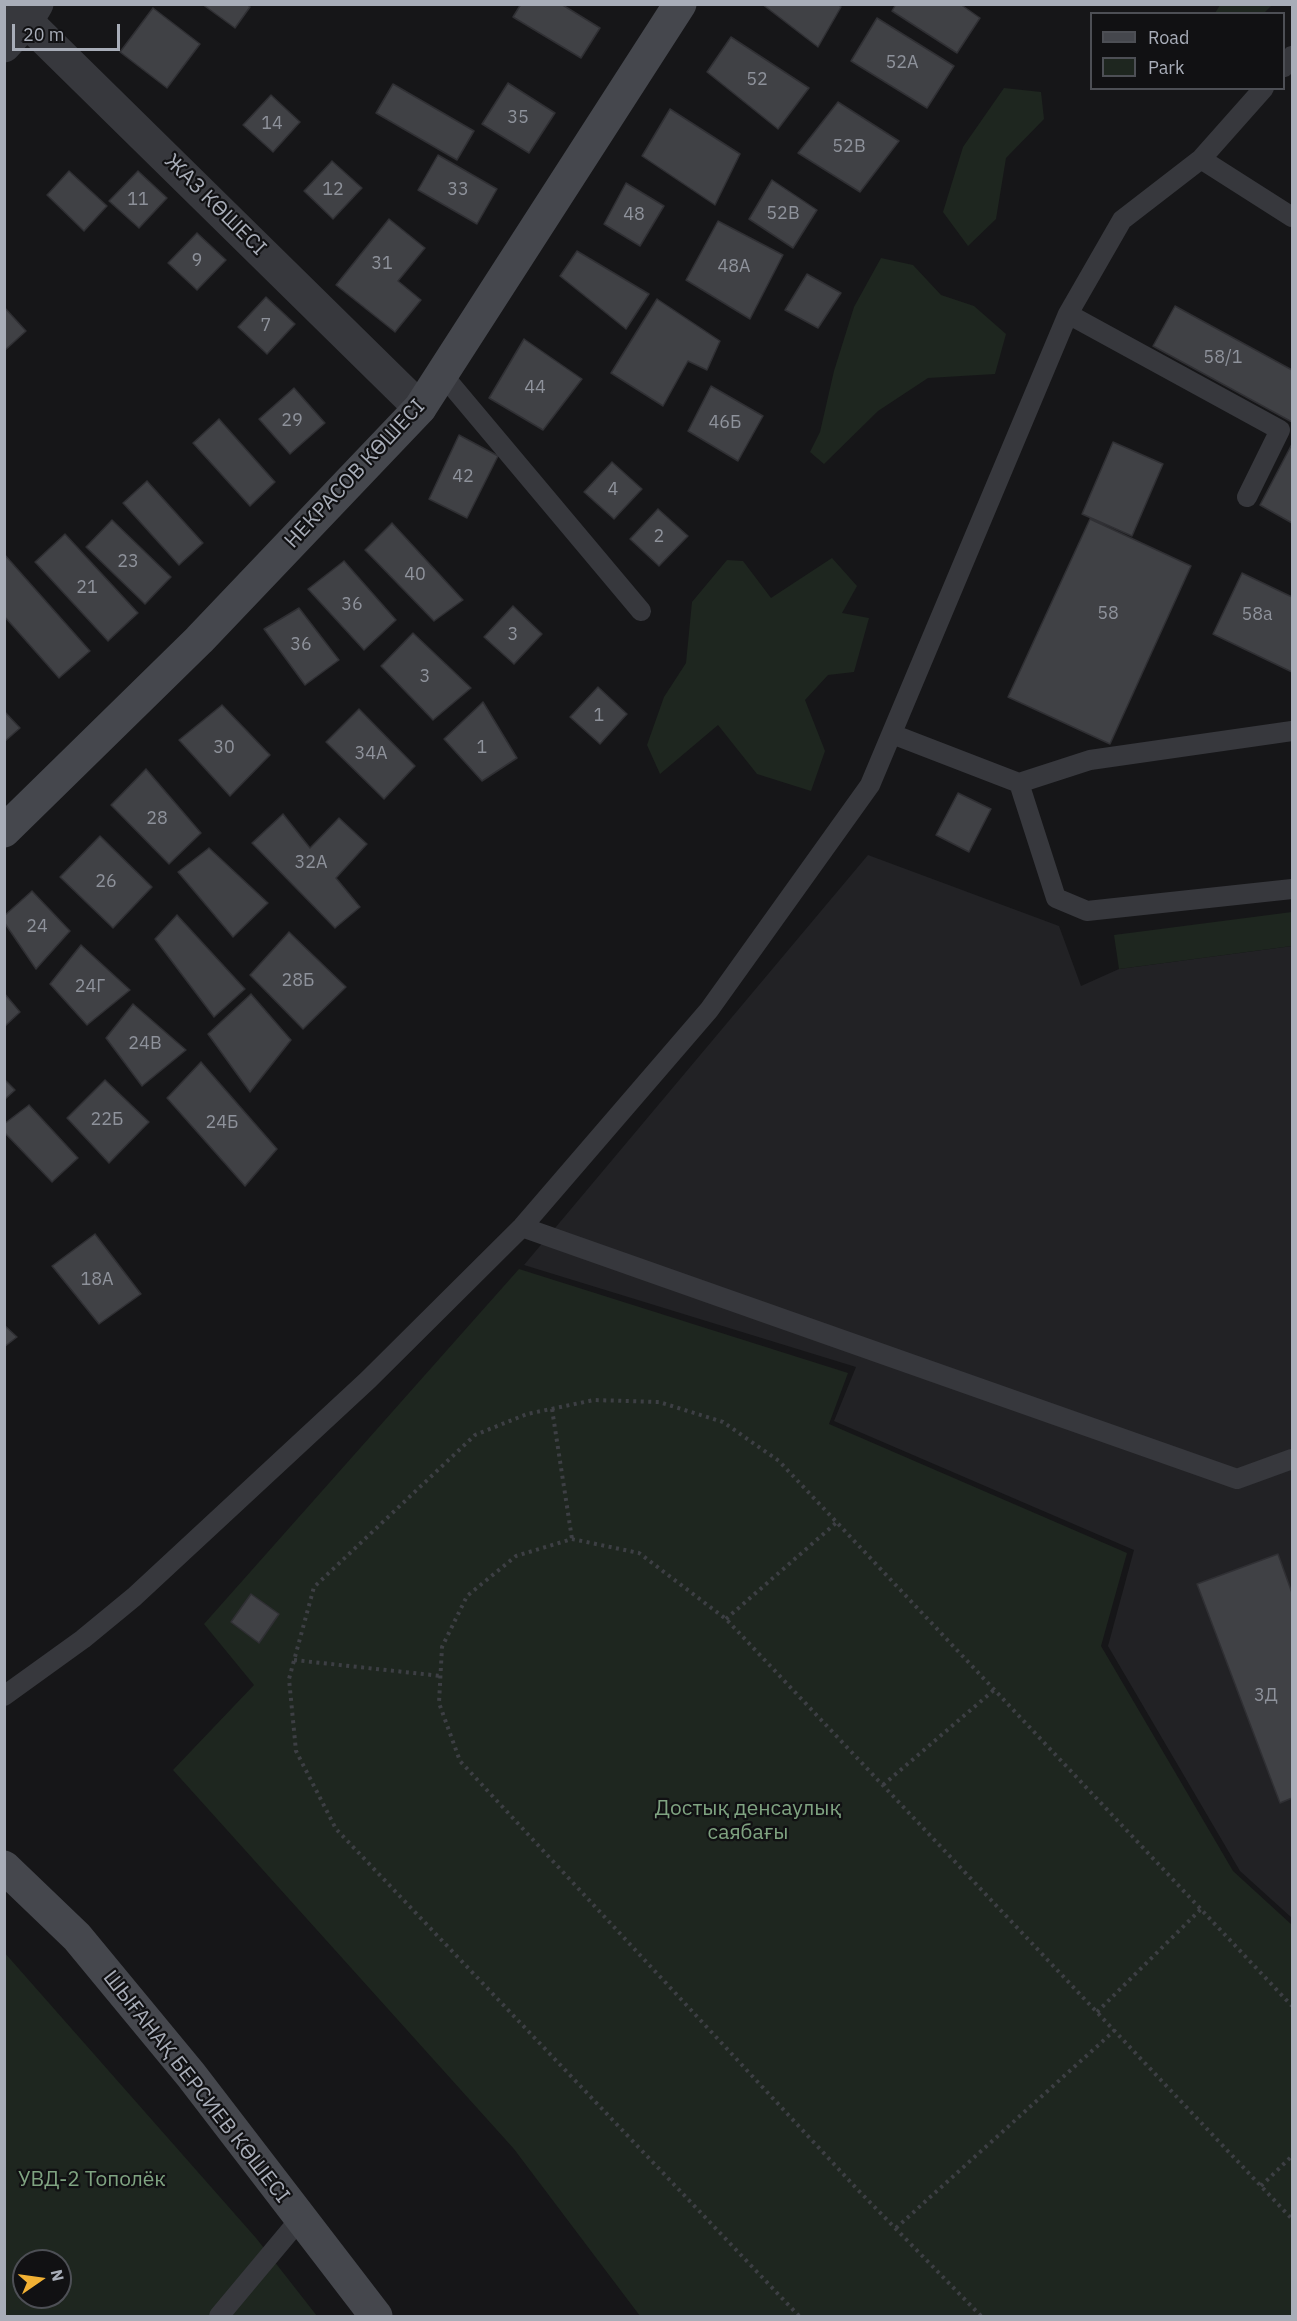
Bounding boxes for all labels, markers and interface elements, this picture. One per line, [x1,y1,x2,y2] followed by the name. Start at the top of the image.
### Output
[15,12,123,50] scale bar
[1090,12,1285,90] legend
[23,23,65,46] text: 20 m
[1148,26,1189,49] text: Road
[885,52,919,74] house number: 52А
[1148,56,1184,79] text: Park
[746,69,768,91] house number: 52
[507,107,529,129] house number: 35
[261,113,283,135] house number: 14
[832,136,866,158] house number: 52В
[159,149,271,261] street label: ЖАЗ КӨШЕСІ
[322,179,344,201] house number: 12
[447,179,469,201] house number: 33
[127,189,149,211] house number: 11
[766,203,800,225] house number: 52В
[623,204,645,226] house number: 48
[192,250,202,272] house number: 9
[371,253,393,275] house number: 31
[717,256,751,278] house number: 48А
[261,315,271,337] house number: 7
[1203,347,1243,369] house number: 58/1
[524,377,546,399] house number: 44
[280,394,430,554] street label: НЕКРАСОВ КӨШЕСІ
[281,410,303,432] house number: 29
[708,412,742,434] house number: 46Б
[452,466,474,488] house number: 42
[608,479,618,501] house number: 4
[654,526,664,548] house number: 2
[117,551,139,573] house number: 23
[404,564,426,586] house number: 40
[76,577,98,599] house number: 21
[341,594,363,616] house number: 36
[1097,603,1119,625] house number: 58
[1241,604,1273,626] house number: 58а
[508,624,518,646] house number: 3
[290,634,312,656] house number: 36
[420,666,430,688] house number: 3
[594,705,604,727] house number: 1
[213,737,235,759] house number: 30
[477,737,487,759] house number: 1
[354,743,388,765] house number: 34А
[146,808,168,830] house number: 28
[294,852,328,874] house number: 32A
[95,871,117,893] house number: 26
[26,916,48,938] house number: 24
[281,970,315,992] house number: 28Б
[75,976,105,998] house number: 24Г
[128,1033,162,1055] house number: 24В
[90,1109,124,1131] house number: 22Б
[205,1112,239,1134] house number: 24Б
[80,1269,114,1291] house number: 18A
[1254,1685,1278,1707] house number: 3Д
[655,1796,841,1846] park label: Достық денсаулық саябағы
[97,1966,295,2208] street label: ШЫҒАНАҚ БЕРСИЕВ КӨШЕСІ
[18,2167,166,2193] park label: УВД-2 Тополёк
[12,2249,72,2309] north arrow
[47,2268,69,2283] text: N

